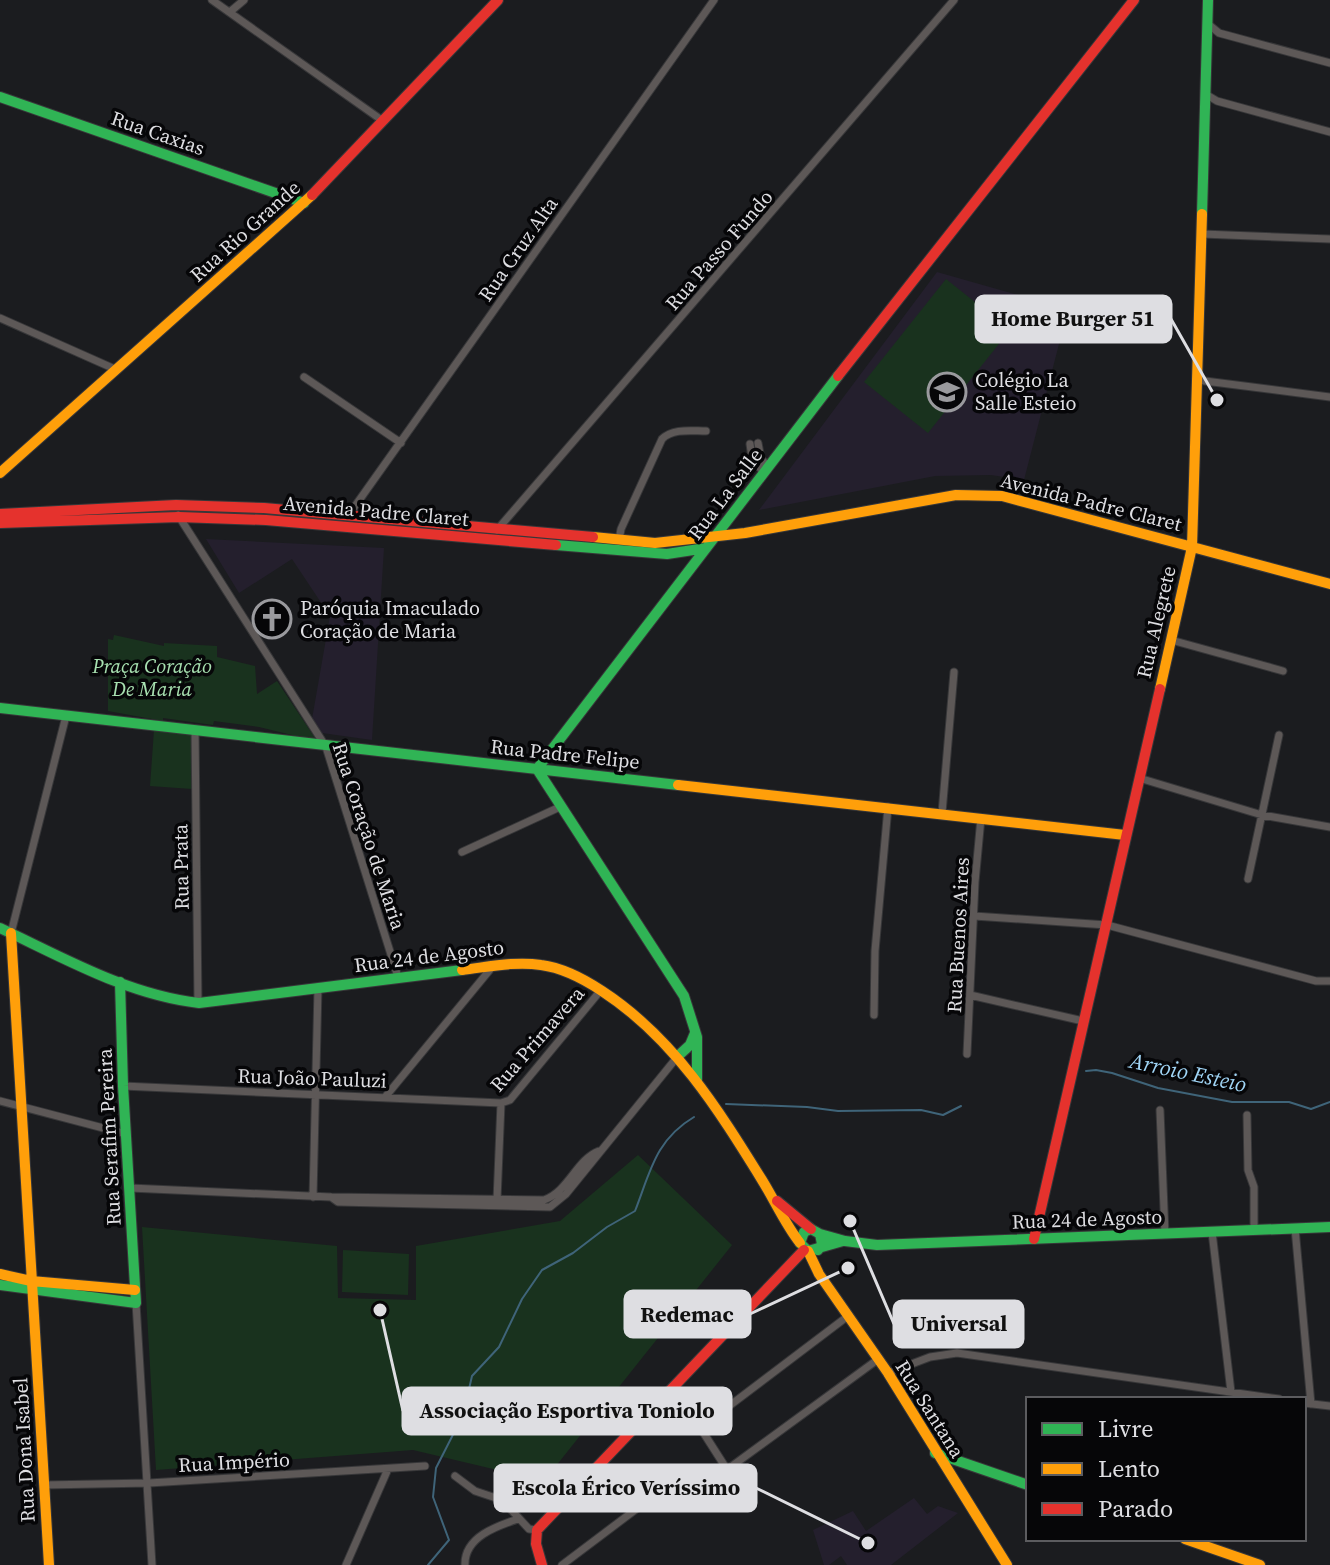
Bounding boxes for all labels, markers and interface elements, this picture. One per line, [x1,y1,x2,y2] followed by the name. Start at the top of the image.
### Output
[107,104,209,162] street label: Rua Caxias
[184,174,306,288] street label: Rua Rio Grande
[659,184,779,316] street label: Rua Passo Fundo
[472,190,565,307] street label: Rua Cruz Alta
[976,296,1171,342] callout: Home Burger 51
[991,303,1155,333] text: Home Burger 51
[975,366,1077,417] place label: Colégio La Salle Esteio
[926,371,968,413] school or university icon: Colégio La Salle Esteio
[681,442,769,546] street label: Rua La Salle
[997,466,1185,538] street label: Avenida Padre Claret
[282,489,470,533] street label: Avenida Padre Claret
[1130,563,1182,681] street label: Rua Alegrete
[300,594,480,645] place label: Paróquia Imaculado Coração de Maria
[251,598,293,640] church icon: Paróquia Imaculado Coração de Maria
[91,652,212,703] park label: Praça Coração De Maria
[489,732,641,776] street label: Rua Padre Felipe
[325,739,413,934] street label: Rua Coração de Maria
[166,823,196,910] street label: Rua Prata
[940,856,976,1014] street label: Rua Buenos Aires
[352,933,506,979] street label: Rua 24 de Agosto
[483,980,591,1098] street label: Rua Primavera
[1125,1045,1250,1099] water label: Arroio Esteio
[90,1047,128,1226] street label: Rua Serafim Pereira
[237,1061,387,1095] street label: Rua João Pauluzi
[1011,1202,1163,1236] street label: Rua 24 de Agosto
[625,1291,750,1337] callout: Redemac
[640,1299,734,1329] text: Redemac
[894,1301,1023,1347] callout: Universal
[911,1308,1007,1338] text: Universal
[889,1355,972,1464] street label: Rua Santana
[6,1377,42,1523] street label: Rua Dona Isabel
[403,1388,731,1434] callout: Associação Esportiva Toniolo
[419,1395,715,1425] text: Associação Esportiva Toniolo
[1026,1397,1306,1541] legend
[1098,1412,1153,1445] text: Livre
[177,1445,291,1479] street label: Rua Império
[1098,1452,1160,1485] text: Lento
[495,1465,756,1511] callout: Escola Érico Veríssimo
[512,1472,740,1502] text: Escola Érico Veríssimo
[1098,1492,1173,1525] text: Parado

